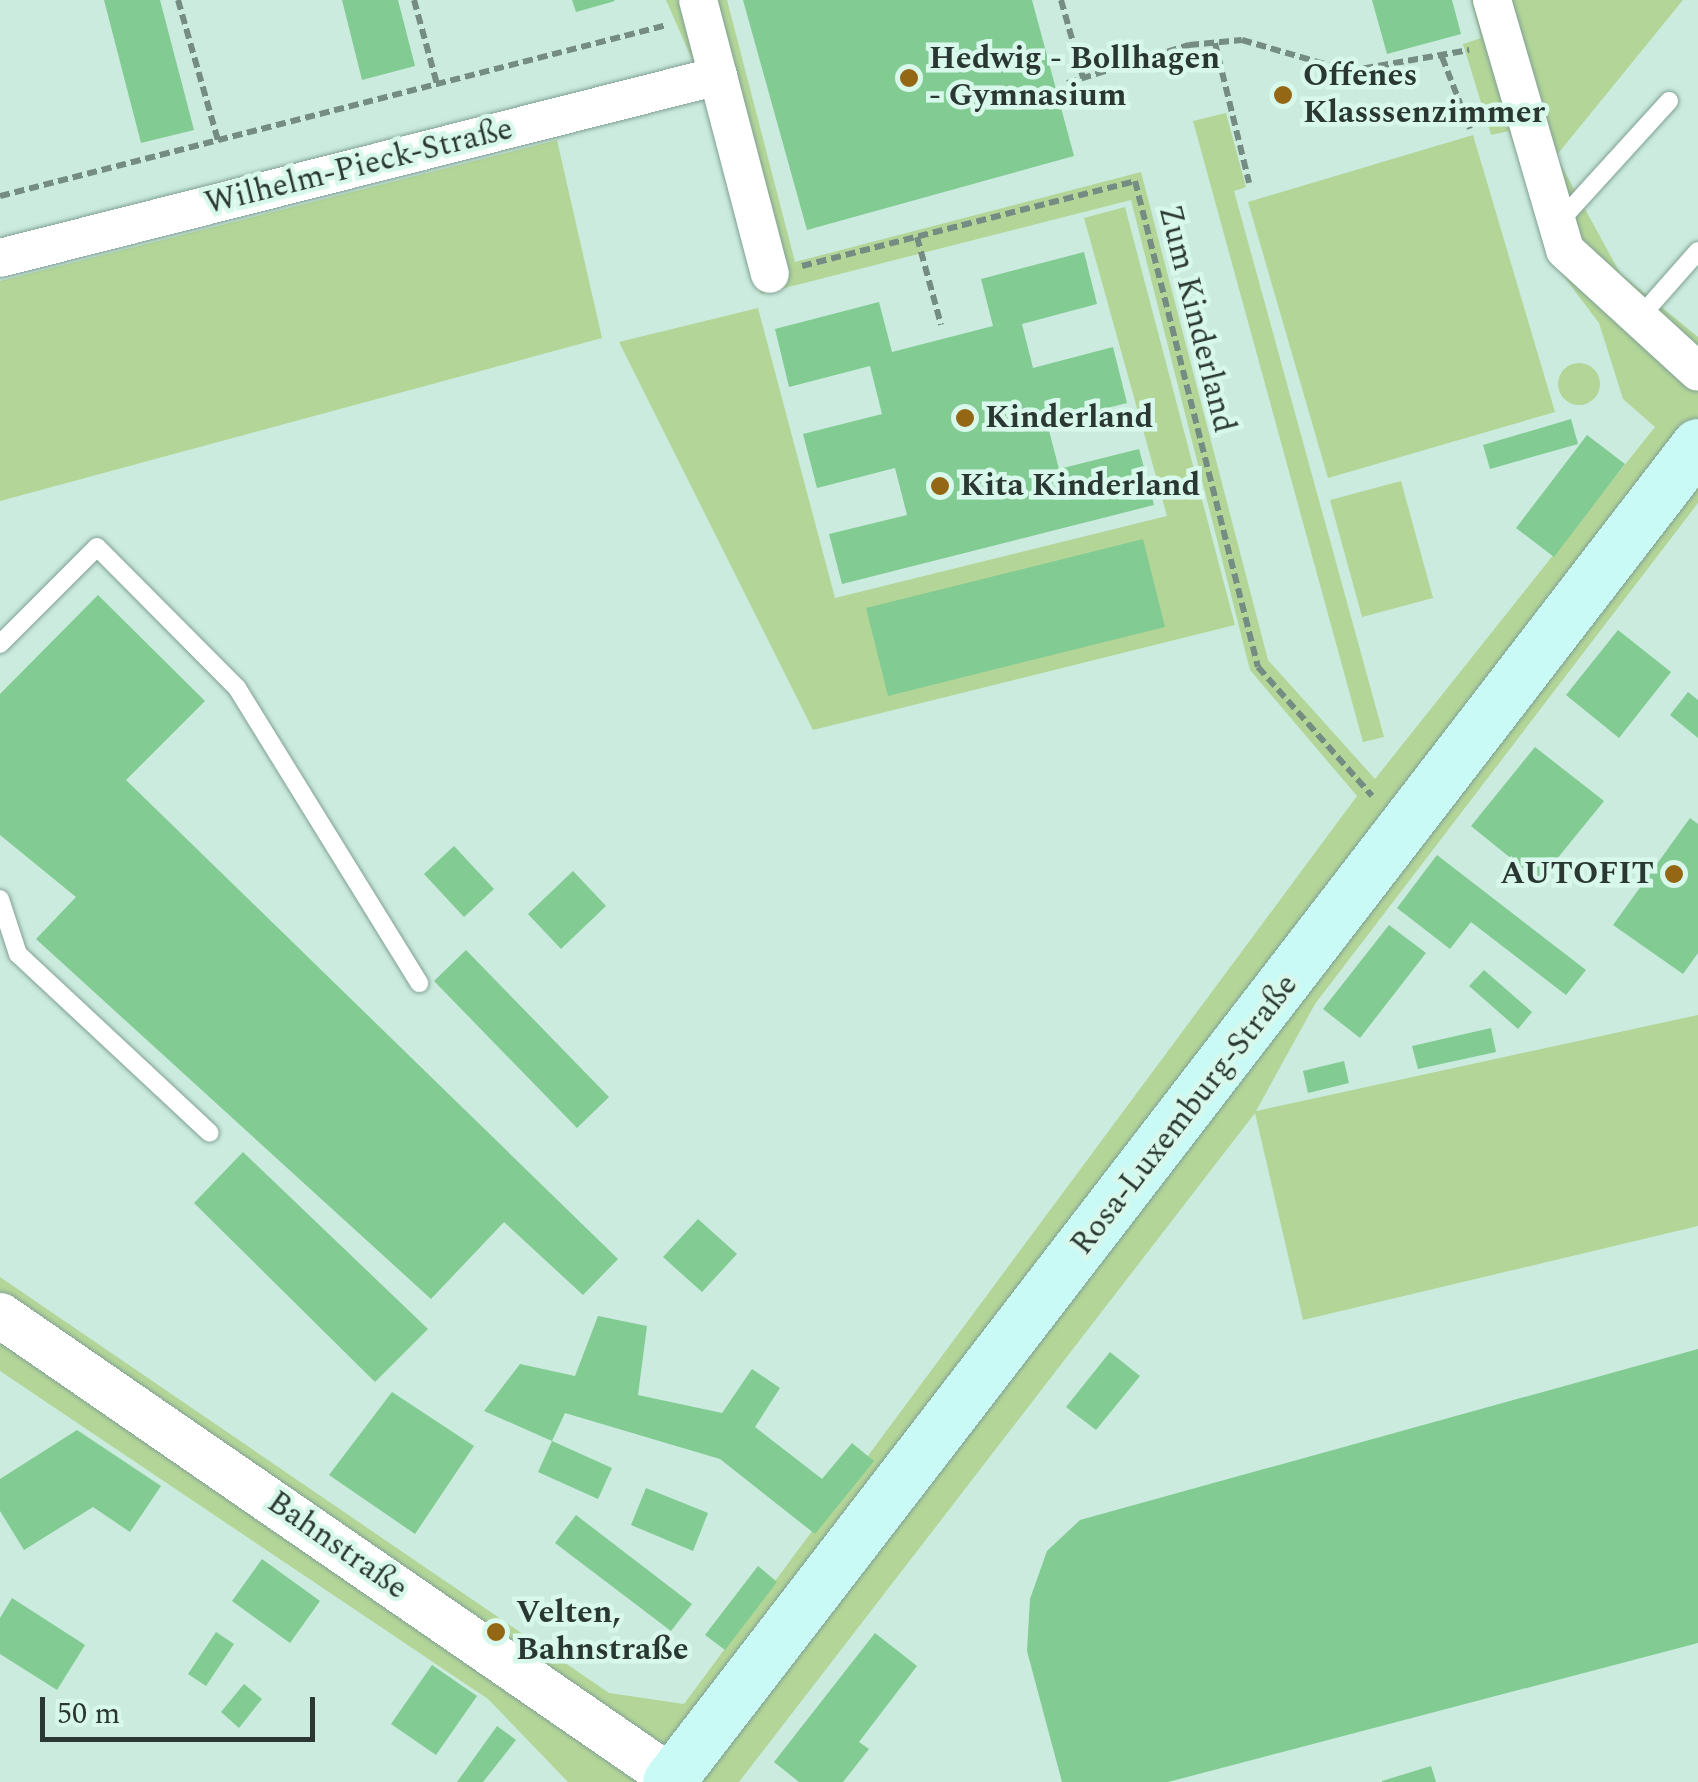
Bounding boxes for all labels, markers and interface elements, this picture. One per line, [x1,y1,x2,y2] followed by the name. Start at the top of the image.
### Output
[929,41,1220,116] place label: Hedwig - Bollhagen - Gymnasium
[1303,58,1545,133] place label: Offenes Klasssenzimmer
[898,67,920,89] marker: Hedwig - Bollhagen - Gymnasium
[1272,84,1294,106] marker: Offenes Klasssenzimmer
[201,110,517,224] street label: Wilhelm-Pieck-Straße
[1149,201,1243,437] street label: Zum Kinderland
[985,399,1153,437] place label: Kinderland
[954,407,976,429] marker: Kinderland
[960,467,1200,505] place label: Kita Kinderland
[929,475,951,497] marker: Kita Kinderland
[1500,855,1654,893] place label: AUTOFIT
[1663,863,1685,885] marker: AUTOFIT
[1063,967,1307,1263] street label: Rosa-Luxemburg-Straße
[259,1484,415,1608] street label: Bahnstraße
[516,1595,689,1670] place label: Velten, Bahnstraße
[485,1621,507,1643] marker: Velten, Bahnstraße
[45,1677,320,1739] scale bar
[57,1691,120,1737] text: 50 m

